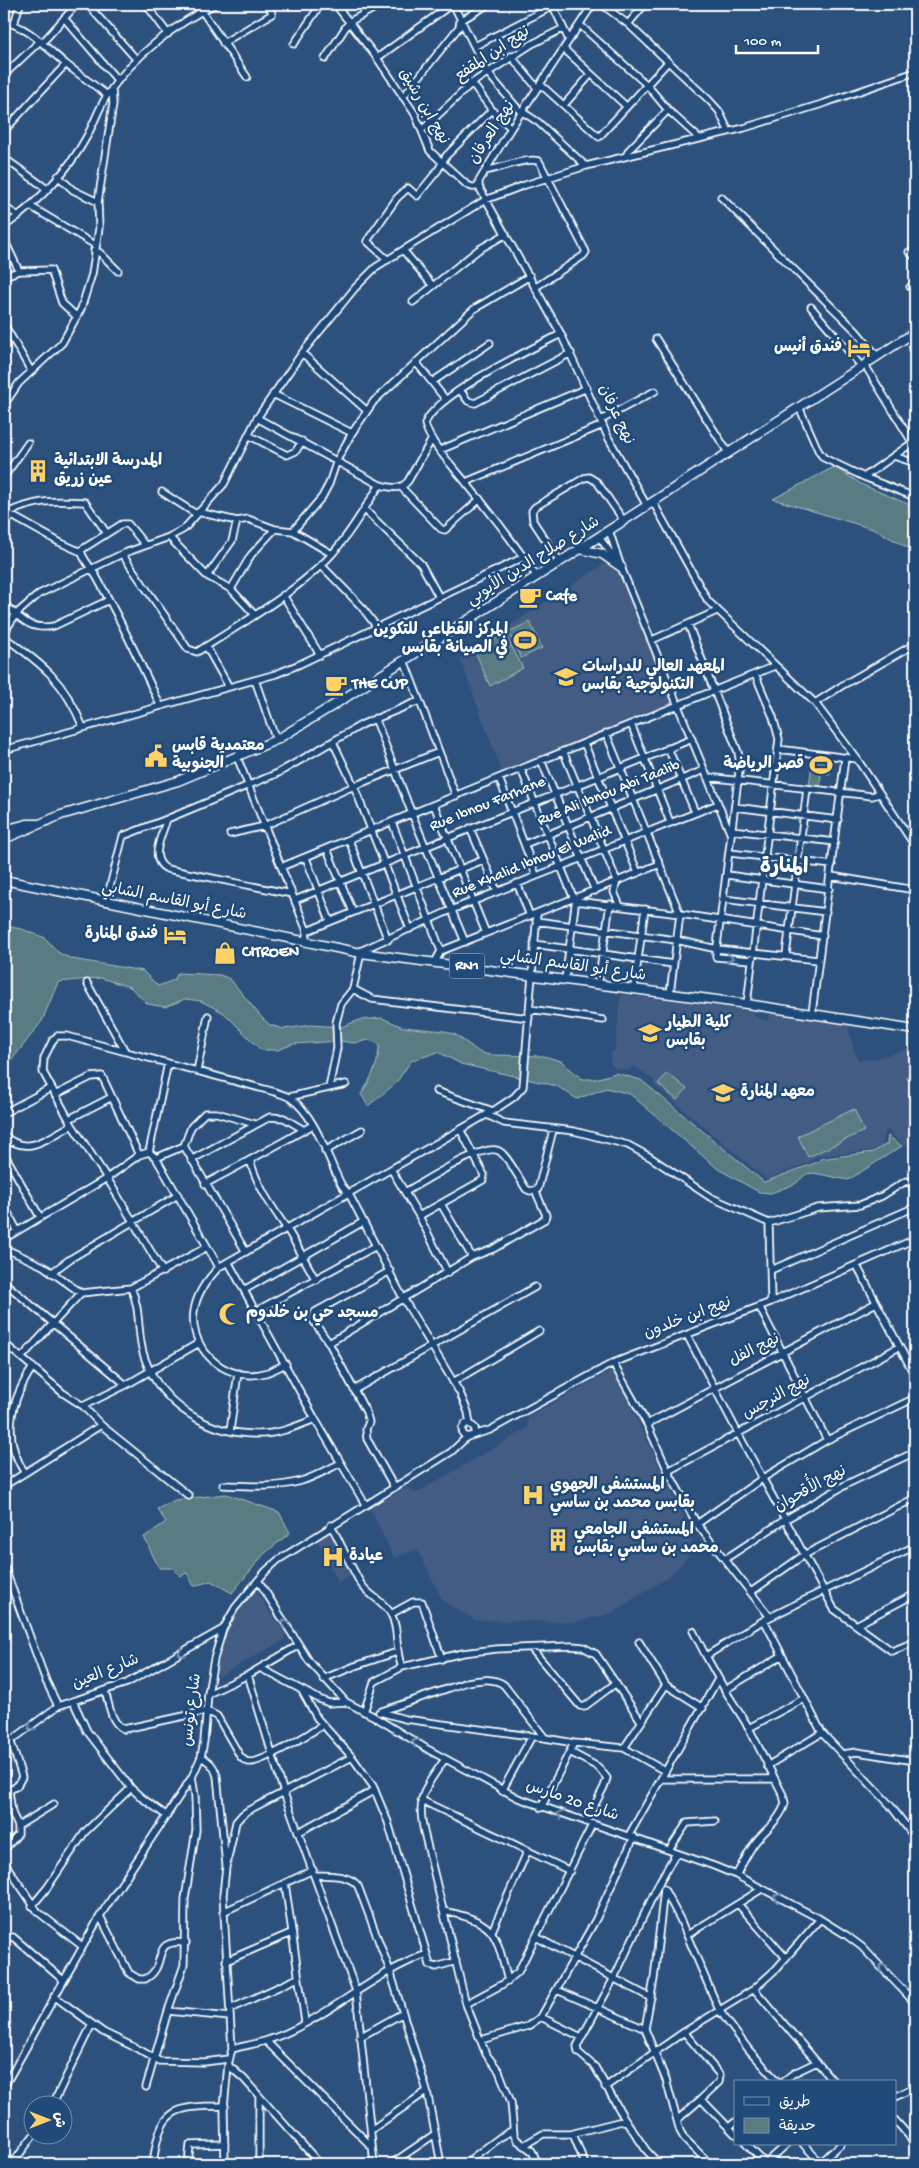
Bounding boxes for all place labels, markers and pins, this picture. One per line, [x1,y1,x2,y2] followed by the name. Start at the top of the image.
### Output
[774,335,842,358] place label: فندق أنيس
[846,335,872,361] hotel icon: فندق أنيس
[54,452,162,490] place label: المدرسة الابتدائية عين زريق
[25,458,51,484] building icon: المدرسة الابتدائية عين زريق
[517,584,543,610] cafe icon: Cafe
[545,587,577,607] place label: Cafe
[373,621,508,659] place label: المركز القطاعى للتكوين في الصيانة بقابس
[512,627,538,653] sports icon: المركز القطاعى للتكوين في الصيانة بقابس
[582,658,725,696] place label: المعهد العالي للدراسات التكنولوجية بقابس
[553,664,579,690] school or university icon: المعهد العالي للدراسات التكنولوجية بقابس
[323,672,349,698] cafe icon: THE CUP
[350,676,409,695] place label: THE CUP
[172,736,265,775] place label: معتمدية قابس الجنوبية
[143,743,169,769] public building icon: معتمدية قابس الجنوبية
[808,752,834,778] sports icon: قصر الرياضة
[723,754,804,775] place label: قصر الرياضة
[162,922,188,948] hotel icon: فندق المنارة
[85,924,158,945] place label: فندق المنارة
[212,940,238,966] shop icon: CITROEN
[241,944,300,963] place label: CITROEN
[664,1014,731,1052] place label: كلية الطيار بقابس
[637,1020,663,1046] school or university icon: كلية الطيار بقابس
[710,1080,736,1106] school or university icon: معهد المنارة
[740,1083,815,1103] place label: معهد المنارة
[217,1301,243,1327] mosque icon: مسجد حي بن خلدوم
[246,1304,379,1326] place label: مسجد حي بن خلدوم
[550,1476,695,1516] place label: المستشفى الجهوي بقابس محمد بن ساسي
[520,1482,546,1508] hospital icon: المستشفى الجهوي بقابس محمد بن ساسي
[574,1521,719,1561] place label: المستشفى الجامعي محمد بن ساسي بقابس
[545,1527,571,1553] building icon: المستشفى الجامعي محمد بن ساسي بقابس
[320,1544,346,1570] hospital icon: عيادة
[349,1547,383,1567] place label: عيادة

